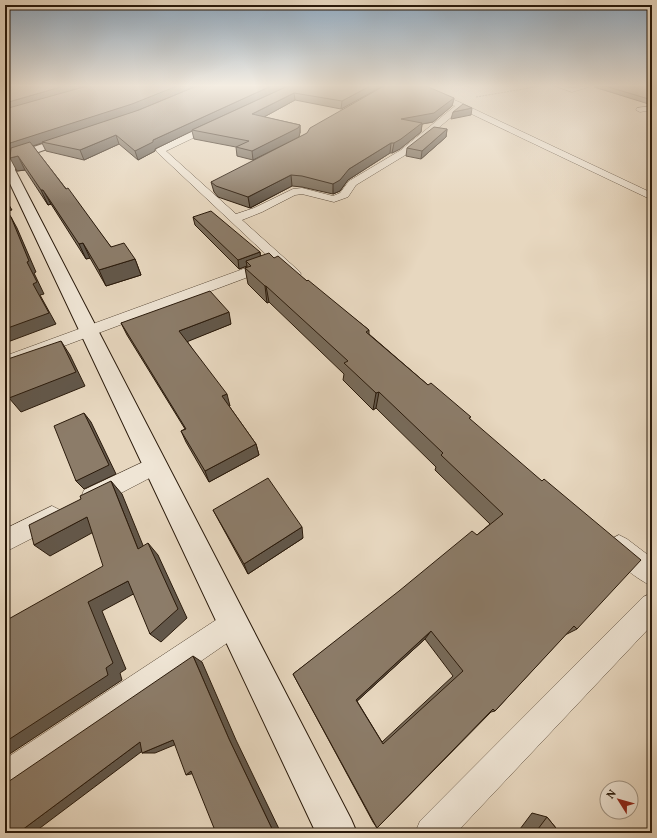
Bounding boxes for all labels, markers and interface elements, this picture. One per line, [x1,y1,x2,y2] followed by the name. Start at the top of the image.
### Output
[599,780,639,820] north arrow
[604,787,621,803] text: N

